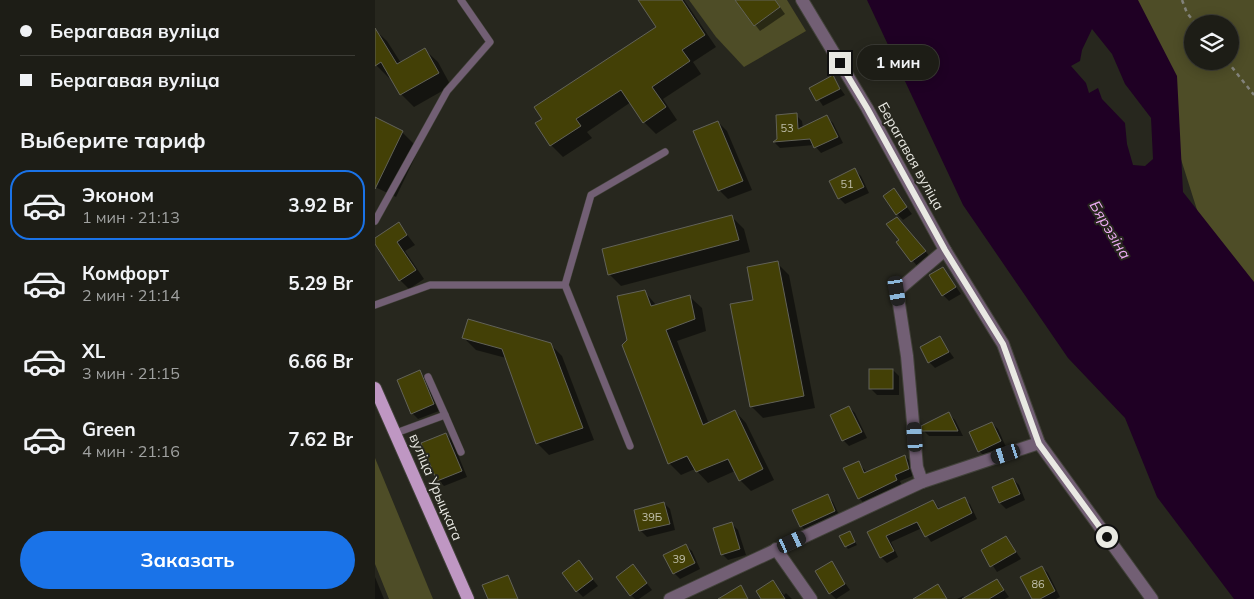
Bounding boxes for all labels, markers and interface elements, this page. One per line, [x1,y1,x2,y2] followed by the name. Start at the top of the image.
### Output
[1184,15,1239,70] map controls
[1184,15,1239,70] button: layers
[50,19,220,43] text: Берагавая вуліца
[857,46,940,80] callout: 1 мин
[829,52,851,74] route end
[876,52,920,72] text: 1 мин
[50,68,220,92] text: Берагавая вуліца
[874,99,948,213] street label: Берагавая вуліца
[780,121,794,135] house number: 53
[20,126,206,154] text: Выберите тариф
[840,177,854,191] house number: 51
[22,183,67,228] icon: car
[82,183,154,207] text: Эконом
[288,193,353,217] text: 3.92 Br
[1086,197,1135,262] water label: Бярэзіна
[82,207,180,227] text: 1 мин · 21:13
[22,261,67,306] icon: car
[82,261,169,285] text: Комфорт
[288,271,353,295] text: 5.29 Br
[887,275,906,307] car
[82,285,180,305] text: 2 мин · 21:14
[22,339,67,384] icon: car
[82,339,105,363] text: XL
[288,349,353,373] text: 6.66 Br
[82,363,180,383] text: 3 мин · 21:15
[22,417,67,462] icon: car
[82,417,136,441] text: Green
[906,422,923,452] car
[288,427,353,451] text: 7.62 Br
[405,431,467,543] street label: вуліца Урыцкага
[82,441,180,461] text: 4 мин · 21:16
[989,442,1022,466] car
[642,510,662,524] house number: 39Б
[1096,526,1118,548] route start
[775,529,808,555] car
[20,531,355,589] button: Заказать
[672,552,686,566] house number: 39
[1031,577,1045,591] house number: 86

